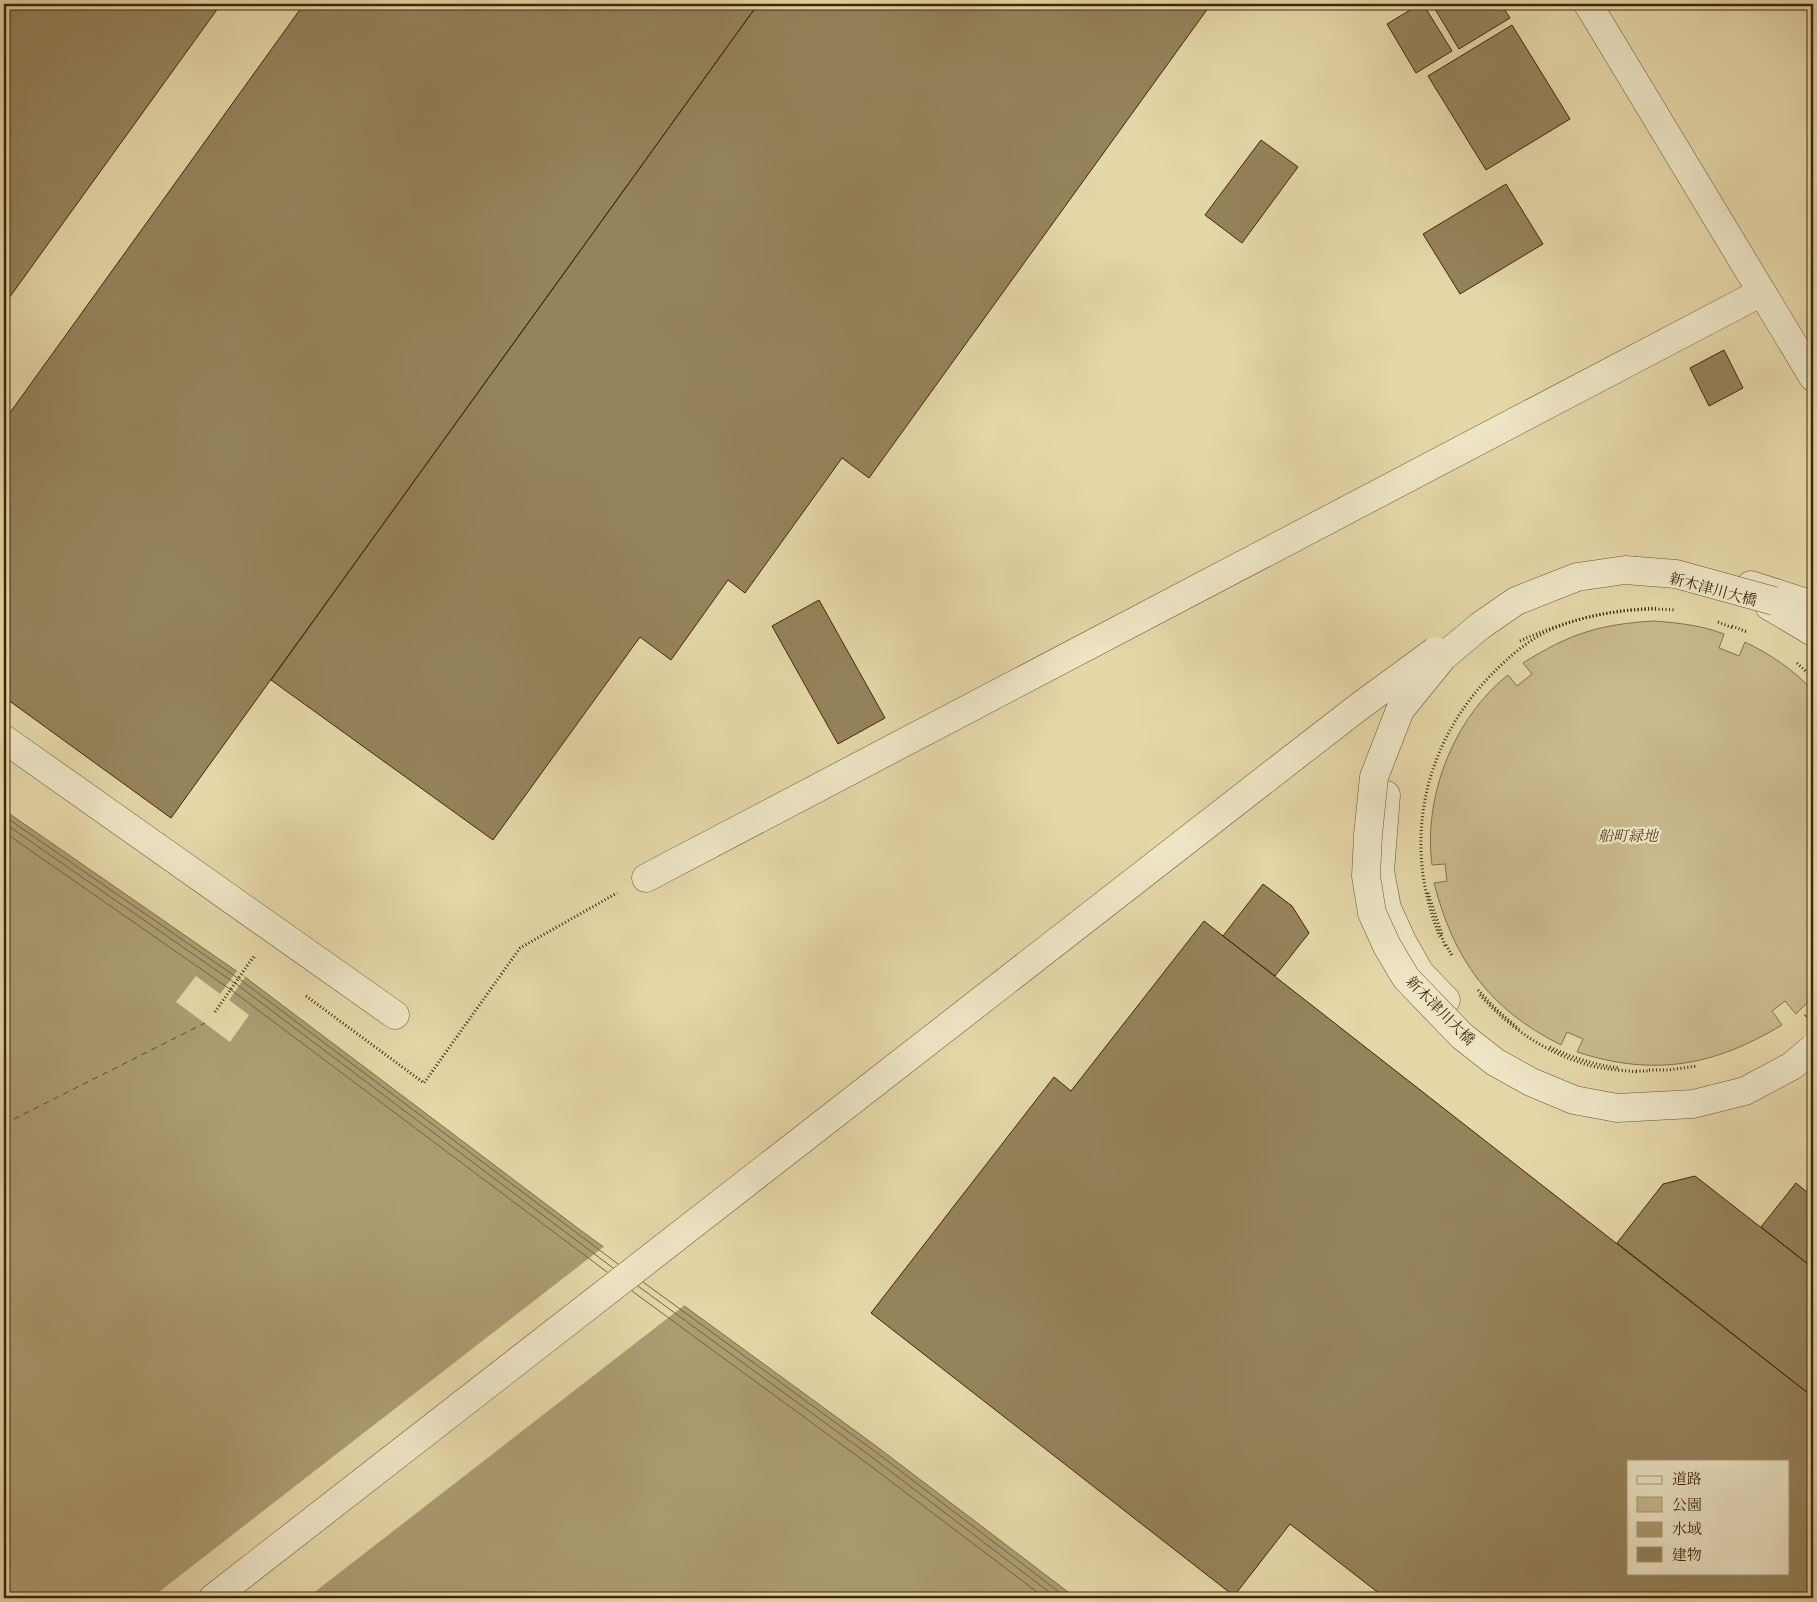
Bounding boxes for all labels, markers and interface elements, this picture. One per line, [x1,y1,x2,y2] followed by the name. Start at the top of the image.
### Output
[1667,569,1759,611] street label: 新木津川大橋
[1598,827,1660,846] park label: 船町緑地
[1401,972,1479,1050] street label: 新木津川大橋
[1627,1460,1790,1574] legend
[1672,1470,1702,1489] text: 道路
[1672,1496,1702,1515] text: 公園
[1672,1520,1702,1539] text: 水域
[1672,1546,1702,1565] text: 建物

